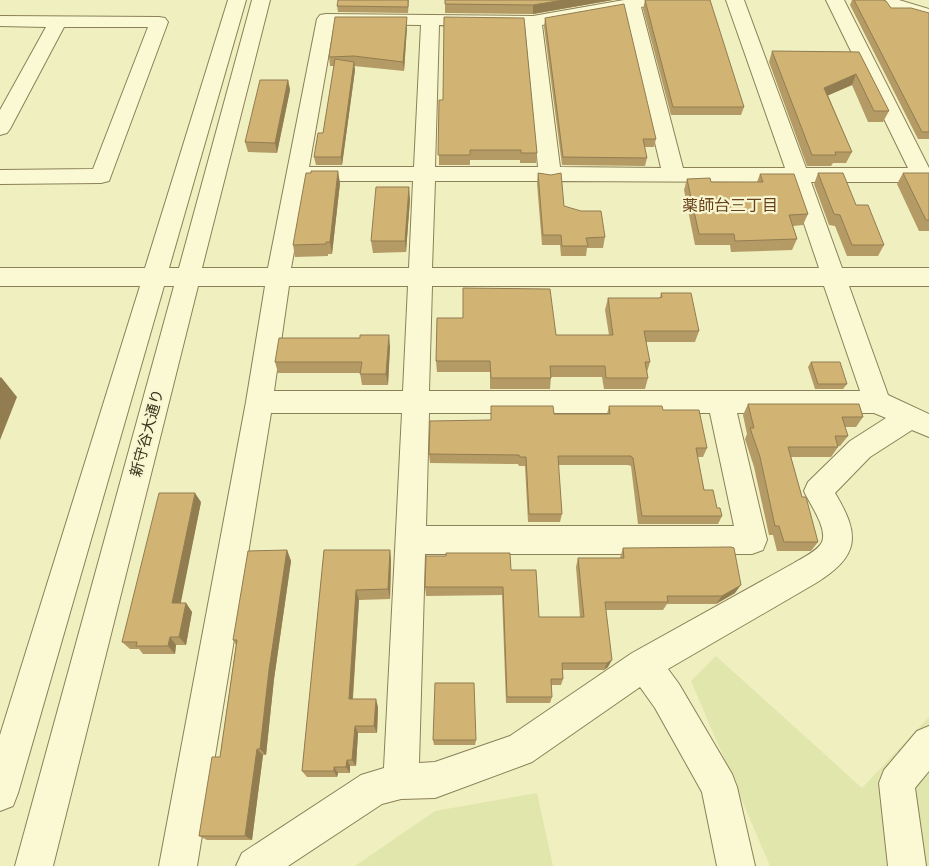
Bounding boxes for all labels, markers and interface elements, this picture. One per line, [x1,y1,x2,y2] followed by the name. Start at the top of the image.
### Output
[682,197,778,214] district label: 薬師台三丁目
[128,387,166,479] street label: 新守谷大通り

